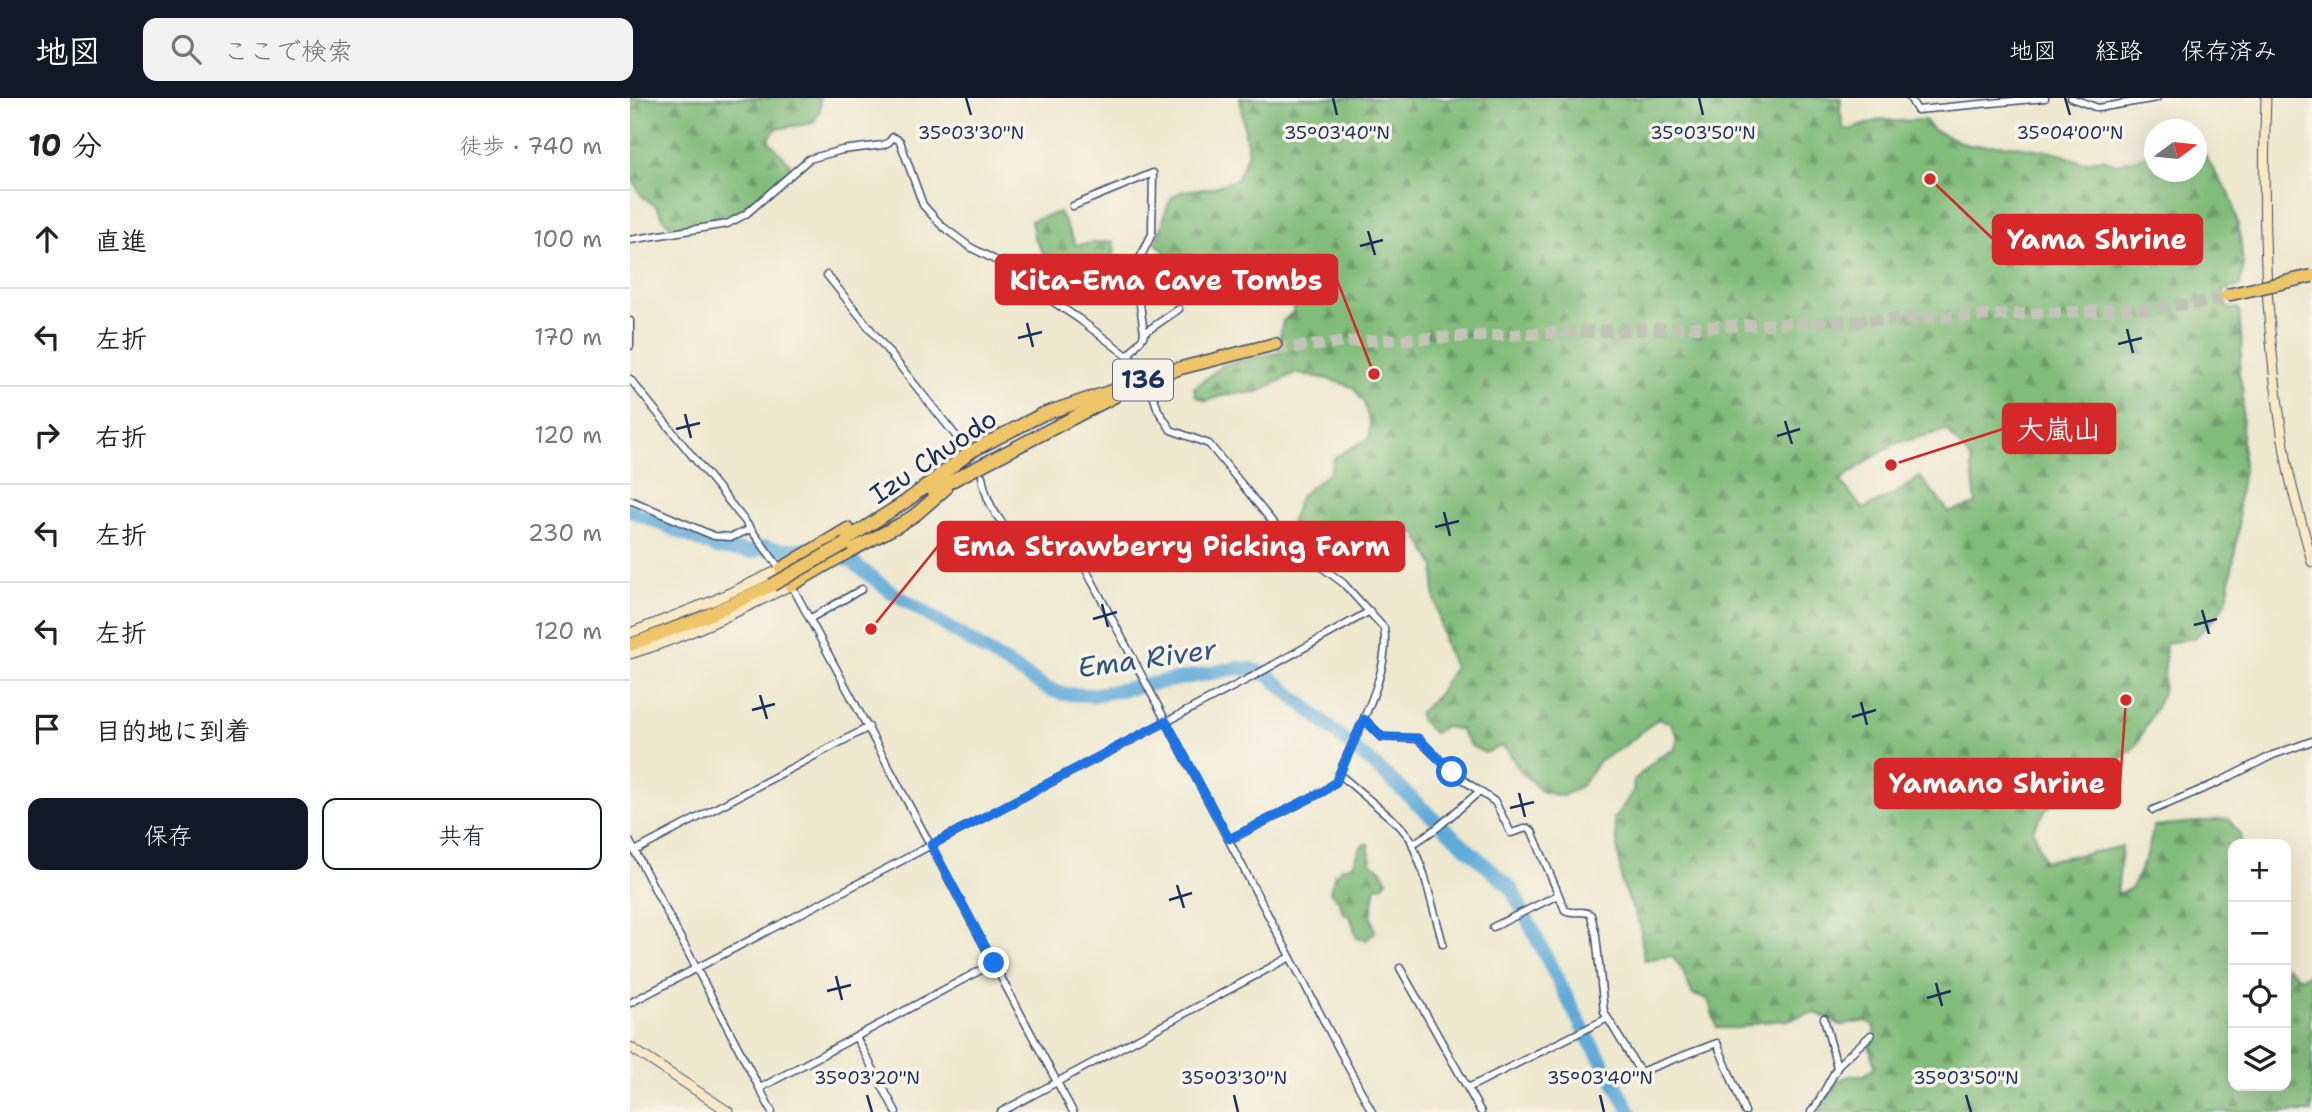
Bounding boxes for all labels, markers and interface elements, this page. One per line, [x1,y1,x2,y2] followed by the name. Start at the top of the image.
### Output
[143,18,633,81] search box
[35,29,101,74] text: 地図
[167,30,205,68] icon: search
[223,33,353,68] text: ここで検索
[2009,35,2057,67] text: 地図
[2095,35,2143,67] text: 経路
[2181,35,2277,67] text: 保存済み
[2144,119,2207,182] north arrow
[918,121,1024,145] text: 35°03'30"N
[1284,121,1390,145] text: 35°03'40"N
[1650,121,1756,145] text: 35°03'50"N
[2017,121,2123,145] text: 35°04'00"N
[28,125,102,166] text: 10 分
[459,131,602,161] text: 徒歩 · 740 m
[1993,215,2202,264] callout: Yama Shrine
[28,220,66,258] icon: ahead
[2007,220,2187,258] text: Yama Shrine
[95,223,147,258] text: 直進
[533,224,602,254] text: 100 m
[996,255,1337,304] callout: Kita-Ema Cave Tombs
[1010,261,1322,299] text: Kita-Ema Cave Tombs
[28,318,66,356] icon: left
[95,321,147,356] text: 左折
[534,322,602,352] text: 170 m
[1113,360,1173,400] road number: 136
[863,401,1003,511] street label: Izu Chuodo
[2003,404,2115,453] callout: 大嵐山
[2017,410,2101,448] text: 大嵐山
[28,416,66,454] icon: right
[95,419,147,454] text: 右折
[534,420,602,450] text: 120 m
[28,514,66,552] icon: left
[95,517,147,552] text: 左折
[528,518,602,548] text: 230 m
[938,522,1404,571] callout: Ema Strawberry Picking Farm
[952,527,1390,565] text: Ema Strawberry Picking Farm
[28,612,66,650] icon: left
[95,615,147,650] text: 左折
[534,616,602,646] text: 120 m
[1075,629,1220,687] water label: Ema River
[28,710,66,748] icon: arrive
[95,713,251,748] text: 目的地に到着
[1436,756,1467,787] route start
[1875,759,2120,808] callout: Yamano Shrine
[1889,764,2105,802] text: Yamano Shrine
[28,798,308,870] button: 保存
[322,798,602,870] button: 共有
[2228,839,2291,1091] map controls
[2228,839,2291,902] button: +
[2228,902,2291,965] button: −
[978,947,1009,978] route end
[2228,965,2291,1028] button: locate
[2228,1028,2291,1091] button: layers
[814,1066,920,1090] text: 35°03'20"N
[1181,1066,1287,1090] text: 35°03'30"N
[1547,1066,1653,1090] text: 35°03'40"N
[1913,1066,2019,1090] text: 35°03'50"N

